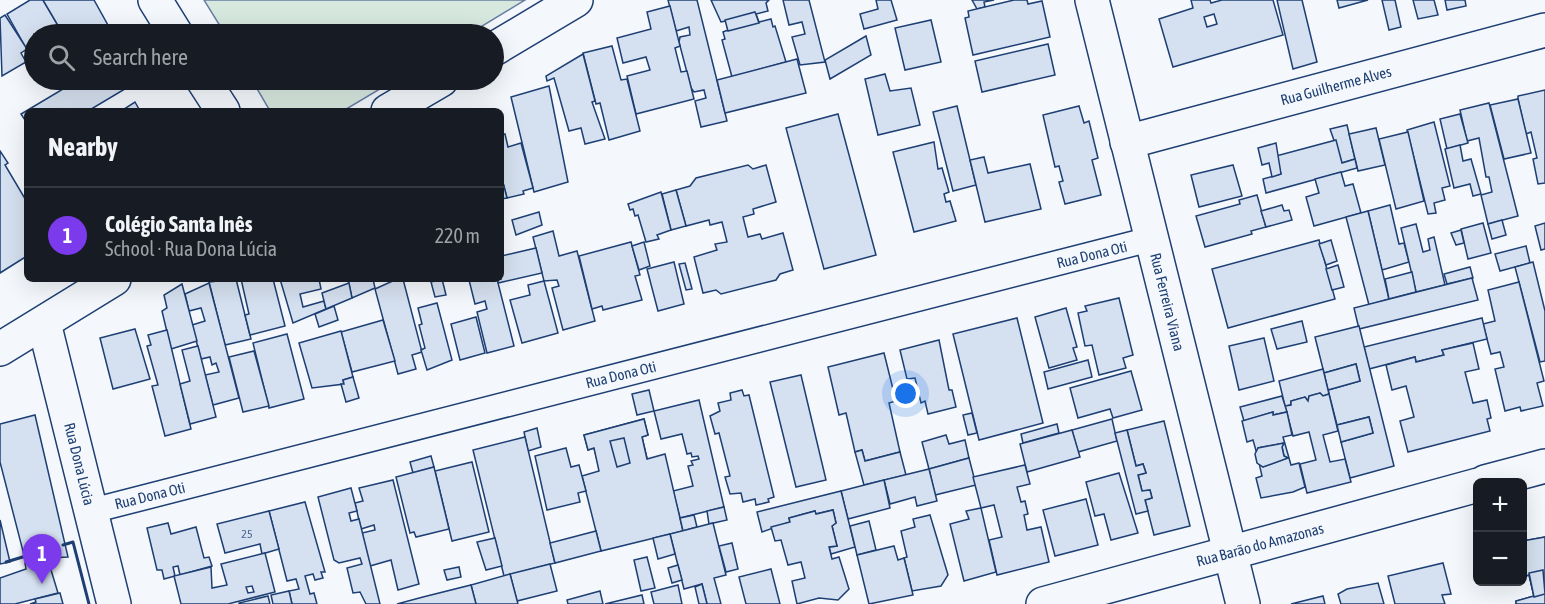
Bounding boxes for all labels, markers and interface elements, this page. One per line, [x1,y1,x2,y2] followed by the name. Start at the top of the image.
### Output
[24,24,504,90] search box
[45,41,78,74] icon: search
[93,44,188,70] text: Search here
[1279,63,1393,108] street label: Rua Guilherme Alves
[48,132,118,162] text: Nearby
[105,211,252,237] text: Colégio Santa Inês
[63,224,72,247] text: 1
[435,224,480,247] text: 220 m
[105,237,277,260] text: School · Rua Dona Lúcia
[1055,238,1129,271] street label: Rua Dona Oti
[1147,251,1188,353] street label: Rua Ferreira Viana
[584,358,658,391] street label: Rua Dona Oti
[891,379,920,408] your location
[61,421,98,507] street label: Rua Dona Lúcia
[1473,478,1527,586] map controls
[1473,478,1527,532] button: +
[113,479,187,512] street label: Rua Dona Oti
[1194,519,1325,570] street label: Rua Barão do Amazonas
[241,527,253,541] house number: 25
[1473,532,1527,586] button: −
[22,534,62,584] pin: 1

